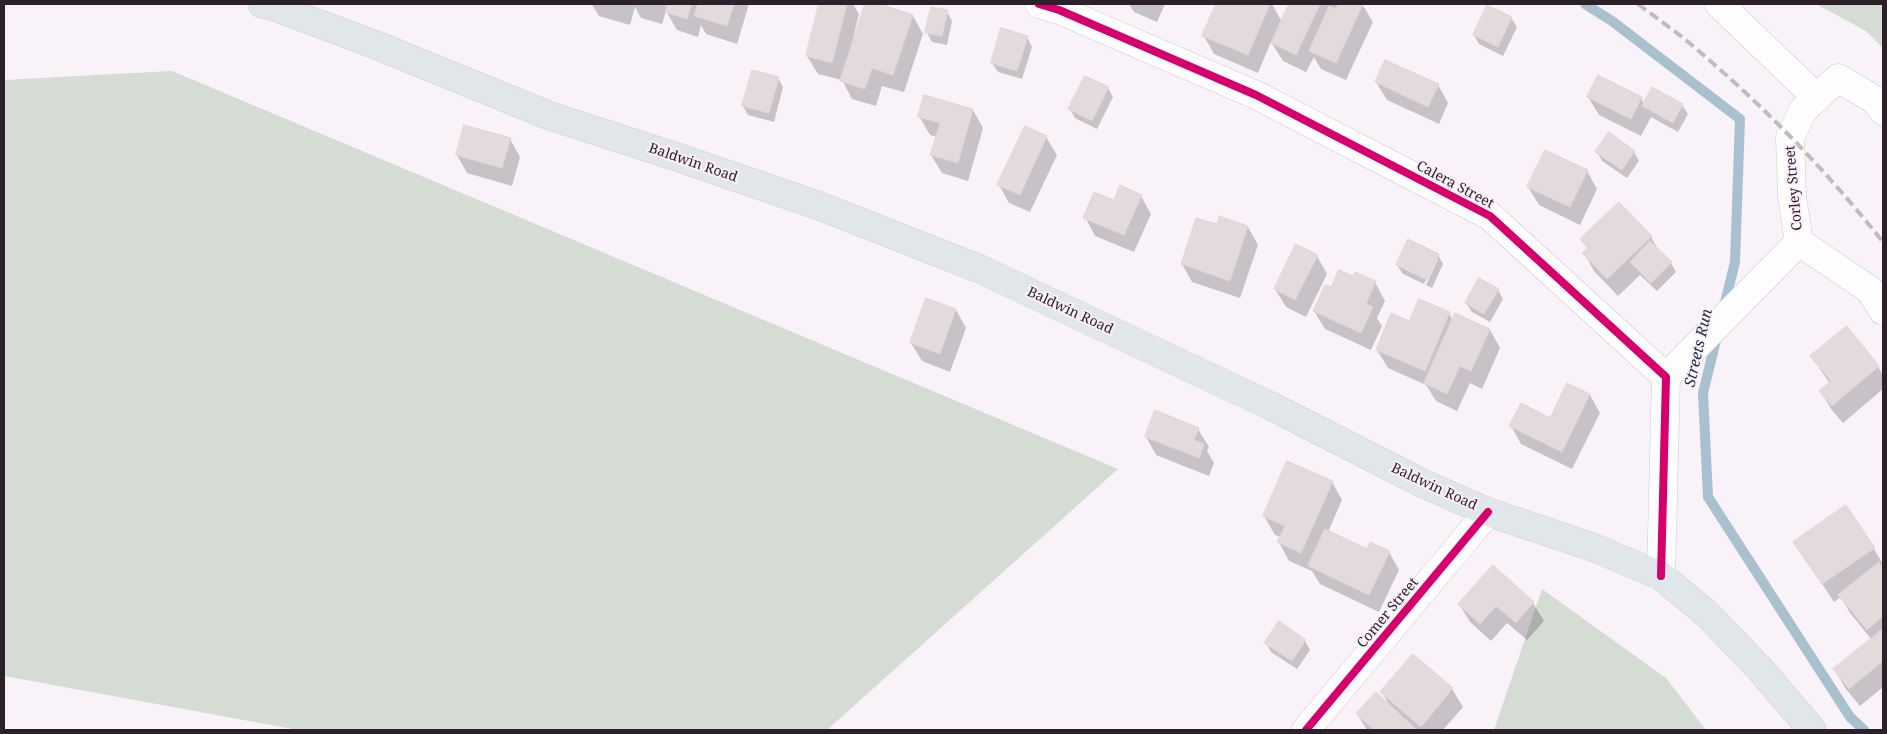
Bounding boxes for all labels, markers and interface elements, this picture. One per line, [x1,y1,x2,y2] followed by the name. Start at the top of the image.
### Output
[646,140,740,186] street label: Baldwin Road
[1782,145,1806,231] street label: Corley Street
[1413,158,1497,212] street label: Calera Street
[1024,284,1116,338] street label: Baldwin Road
[1681,307,1717,389] water label: Streets Run
[1388,460,1480,514] street label: Baldwin Road
[1354,574,1422,652] street label: Comer Street

